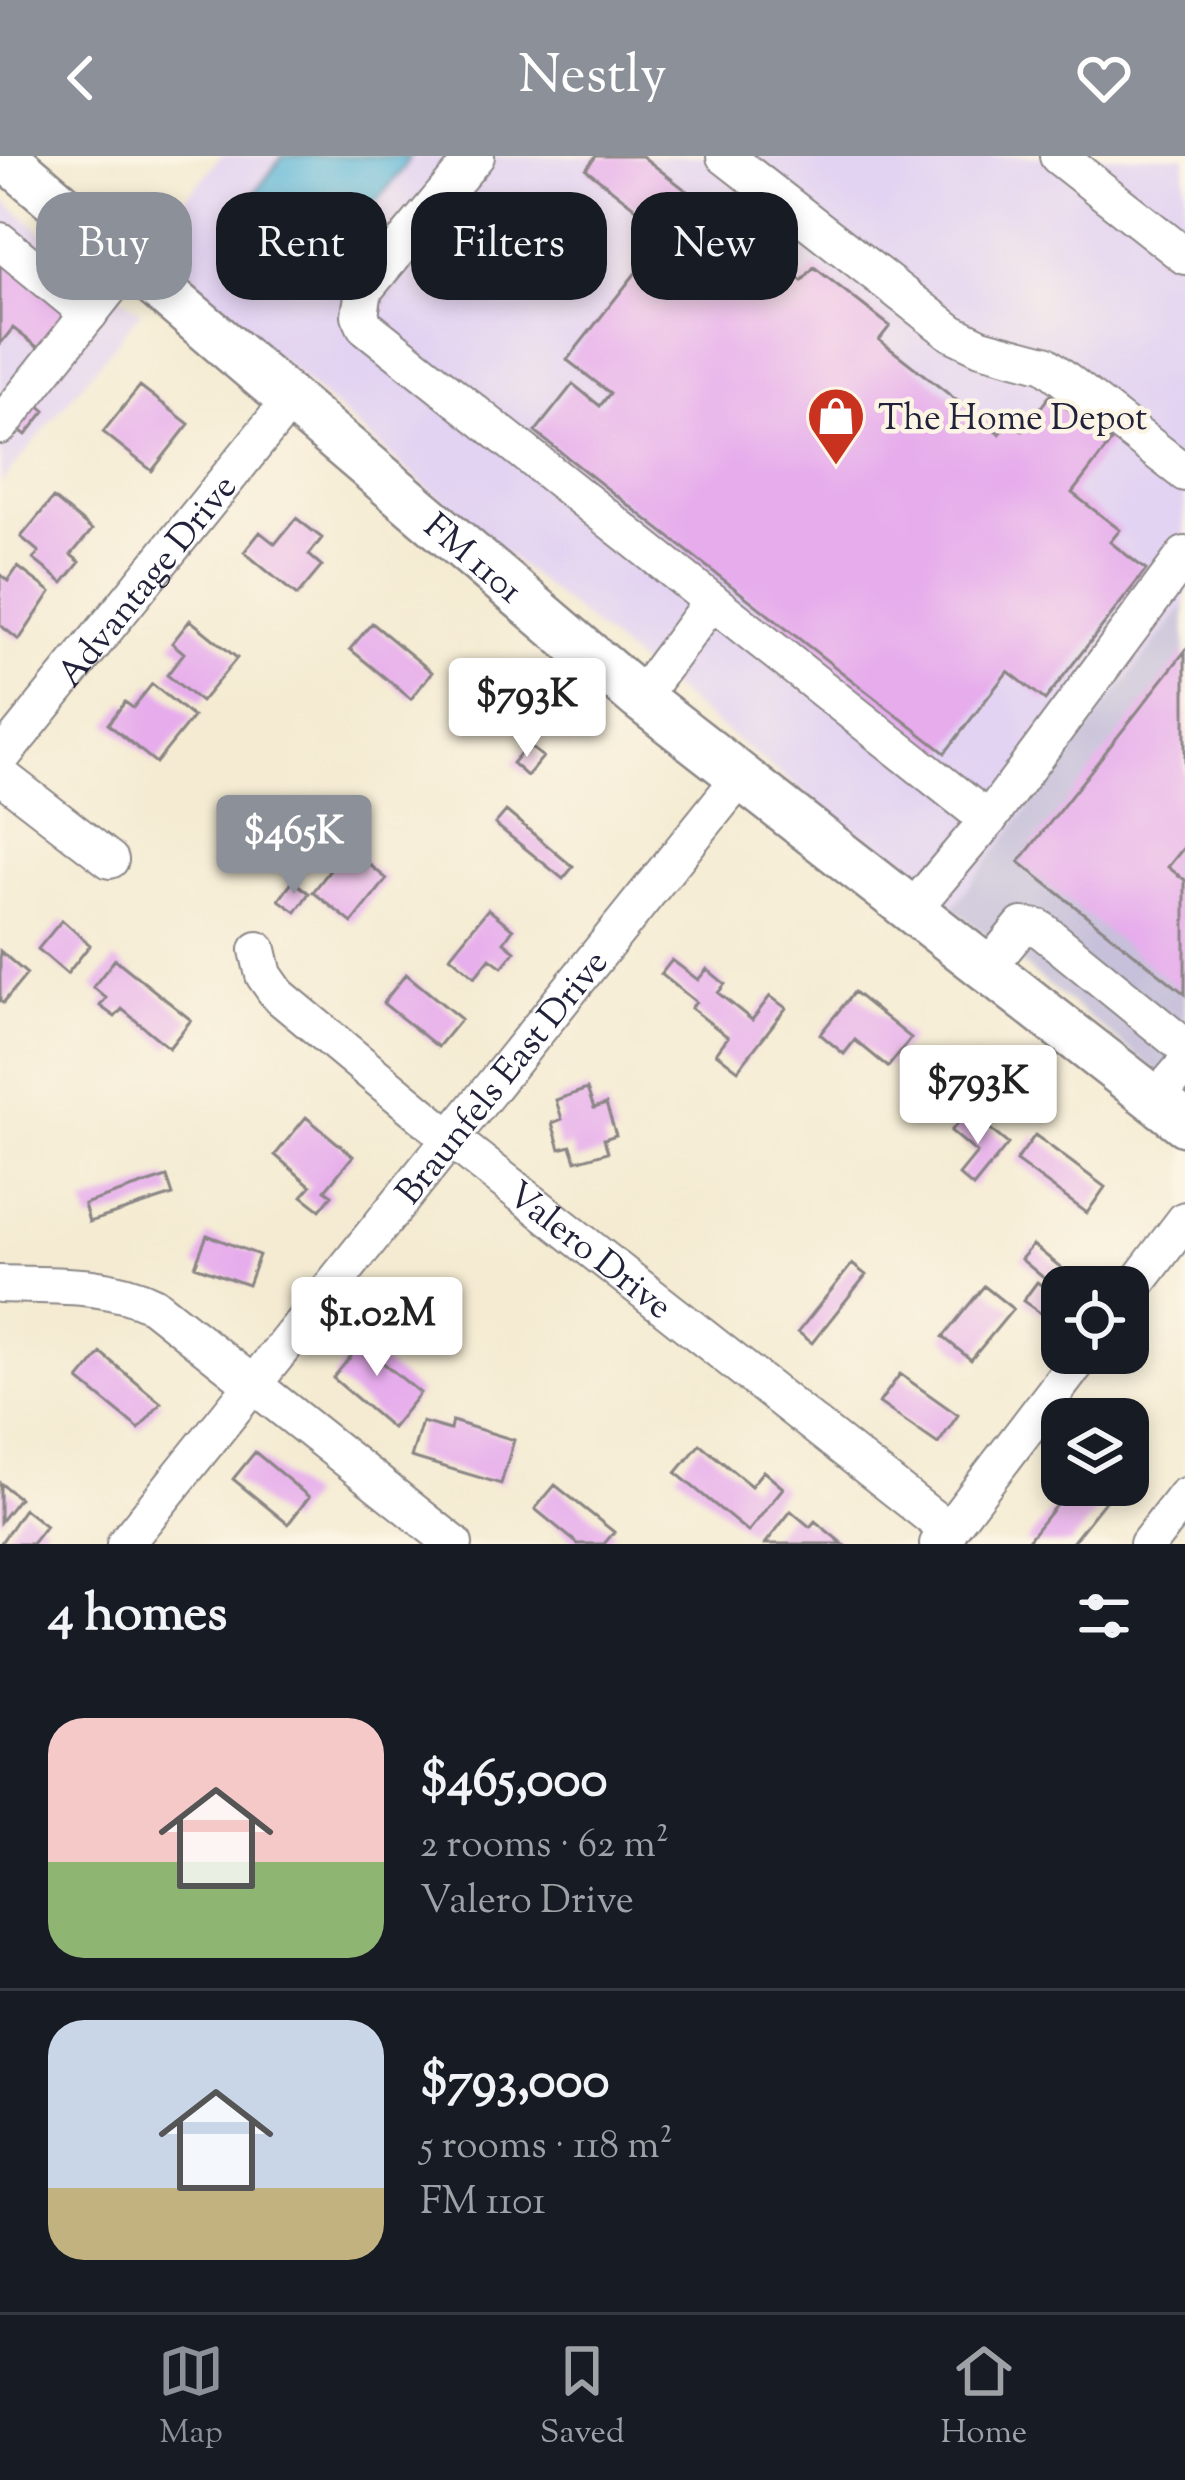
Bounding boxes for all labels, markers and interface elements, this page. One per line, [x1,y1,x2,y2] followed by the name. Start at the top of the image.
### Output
[518,39,667,117] text: Nestly
[48,45,114,111] icon: back
[1071,45,1137,111] icon: heart
[36,192,192,300] chip: Buy
[216,192,387,300] chip: Rent
[411,192,607,300] chip: Filters
[631,192,798,300] chip: New
[805,385,867,467] shop icon: The Home Depot
[878,394,1147,446] place label: The Home Depot
[46,464,251,700] street label: Advantage Drive
[411,503,533,617] street label: FM 1101
[443,658,611,760] pin: $793K
[476,669,578,725] text: $793K
[210,795,378,897] pin: $465K
[243,806,345,862] text: $465K
[385,940,622,1217] street label: Braunfels East Drive
[894,1045,1062,1147] pin: $793K
[927,1056,1029,1112] text: $793K
[495,1170,682,1334] street label: Valero Drive
[1041,1266,1149,1506] map controls
[1041,1266,1149,1374] button: locate
[279,1277,475,1379] pin: $1.02M
[318,1288,436,1344] text: $1.02M
[1041,1398,1149,1506] button: layers
[48,1580,227,1653] text: 4 homes
[1071,1583,1137,1649] icon: filters
[420,1746,607,1819] text: $465,000
[144,1766,288,1910] icon: home
[420,1819,669,1875] text: 2 rooms · 62 m²
[420,1875,634,1931] text: Valero Drive
[420,2047,609,2120] text: $793,000
[144,2068,288,2212] icon: home
[420,2120,673,2176] text: 5 rooms · 118 m²
[420,2176,545,2232] text: FM 1101
[158,2338,224,2458] tab: Map
[540,2338,625,2458] tab: Saved
[941,2338,1027,2458] tab: Home

